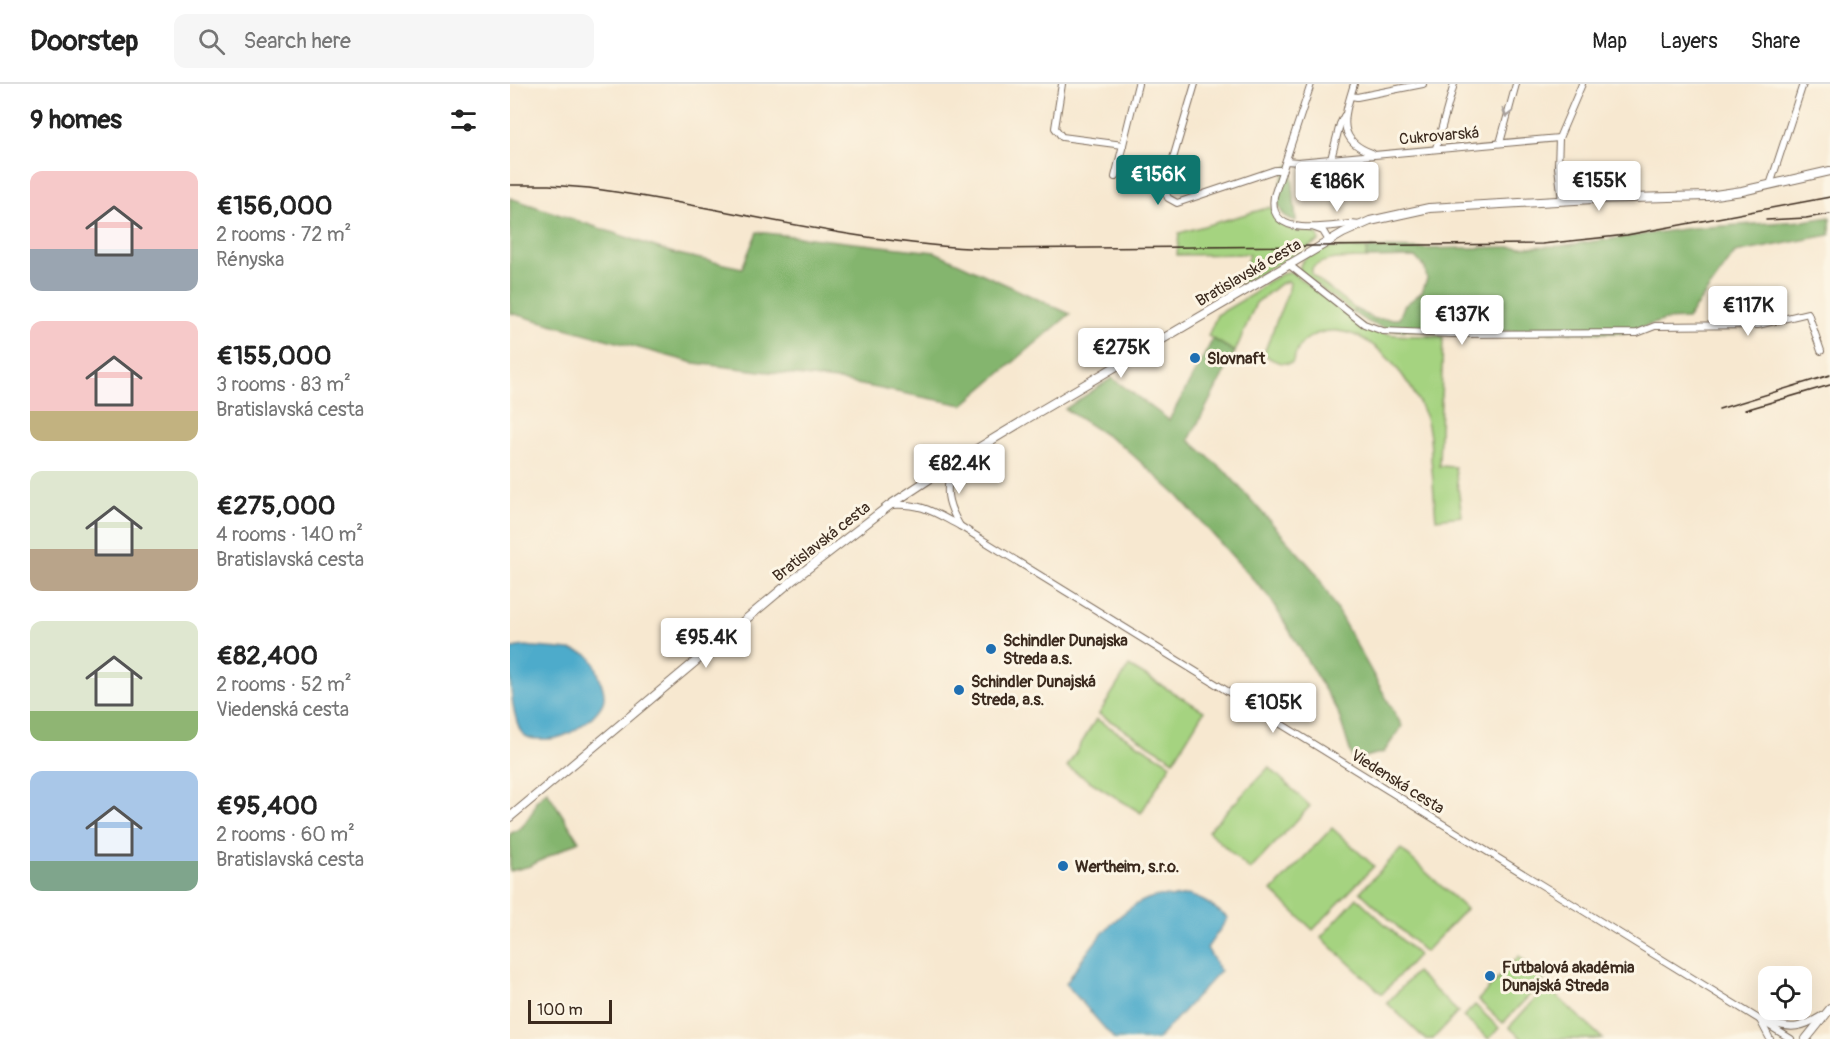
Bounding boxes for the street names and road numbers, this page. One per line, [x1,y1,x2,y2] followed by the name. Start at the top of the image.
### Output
[1398,123,1480,149] street label: Cukrovarská
[1192,235,1305,311] street label: Bratislavská cesta
[769,497,874,586] street label: Bratislavská cesta
[1347,745,1448,819] street label: Viedenská cesta

